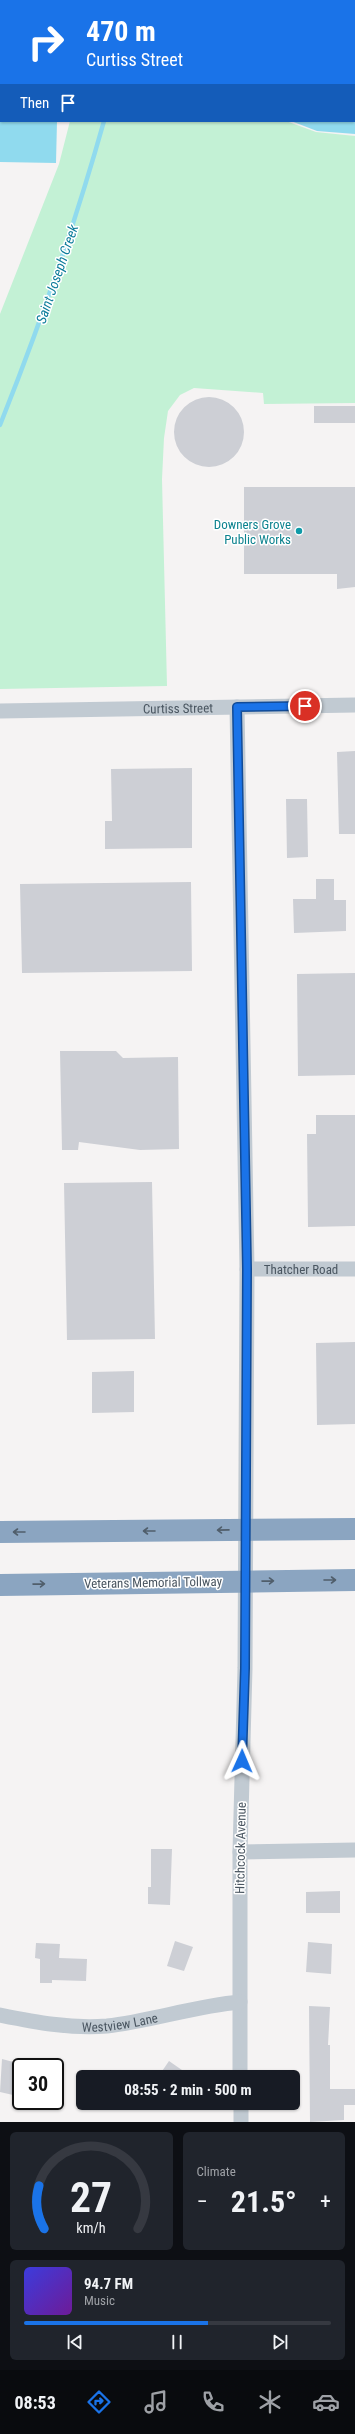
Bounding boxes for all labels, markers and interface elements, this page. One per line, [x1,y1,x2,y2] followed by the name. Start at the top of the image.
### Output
[86,15,156,48] text: 470 m
[20,16,72,68] icon: right
[86,49,183,70] text: Curtiss Street
[57,92,79,114] icon: arrive
[20,94,49,112] text: Then
[33,222,82,325] water label: Saint Joseph Creek
[214,517,291,547] place label: Downers Grove Public Works
[294,526,304,536] marker: Downers Grove Public Works
[288,689,322,723] pin
[294,695,316,717] icon: arrive
[143,700,213,717] street label: Curtiss Street
[264,1262,338,1277] street label: Thatcher Road
[143,1527,156,1535] one-way arrow
[217,1527,230,1534] one-way arrow
[13,1528,26,1536] one-way arrow
[84,1574,223,1591] street label: Veterans Memorial Tollway
[323,1576,336,1584] one-way arrow
[261,1577,274,1585] one-way arrow
[32,1580,45,1588] one-way arrow
[221,1740,263,1782] position arrow
[232,1802,249,1894] street label: Hitchcock Avenue
[82,2010,159,2035] street label: Westview Lane
[12,2058,64,2110] speed limit sign: 30
[124,2081,252,2099] text: 08:55 · 2 min · 500 m
[197,2164,236,2179] text: Climate
[70,2173,112,2222] text: 27
[231,2184,297,2219] text: 21.5°
[197,2189,208,2214] text: −
[320,2189,331,2214] text: +
[77,2220,106,2236] text: km/h
[84,2275,133,2293] text: 94.7 FM
[84,2293,115,2308] text: Music
[64,2331,86,2353] icon: previous
[166,2331,188,2353] icon: pause
[269,2331,291,2353] icon: next
[85,2388,113,2416] icon: directions
[142,2388,170,2416] icon: music
[199,2388,227,2416] icon: phone
[256,2388,284,2416] icon: climate
[312,2388,340,2416] icon: car
[14,2392,56,2413] text: 08:53

